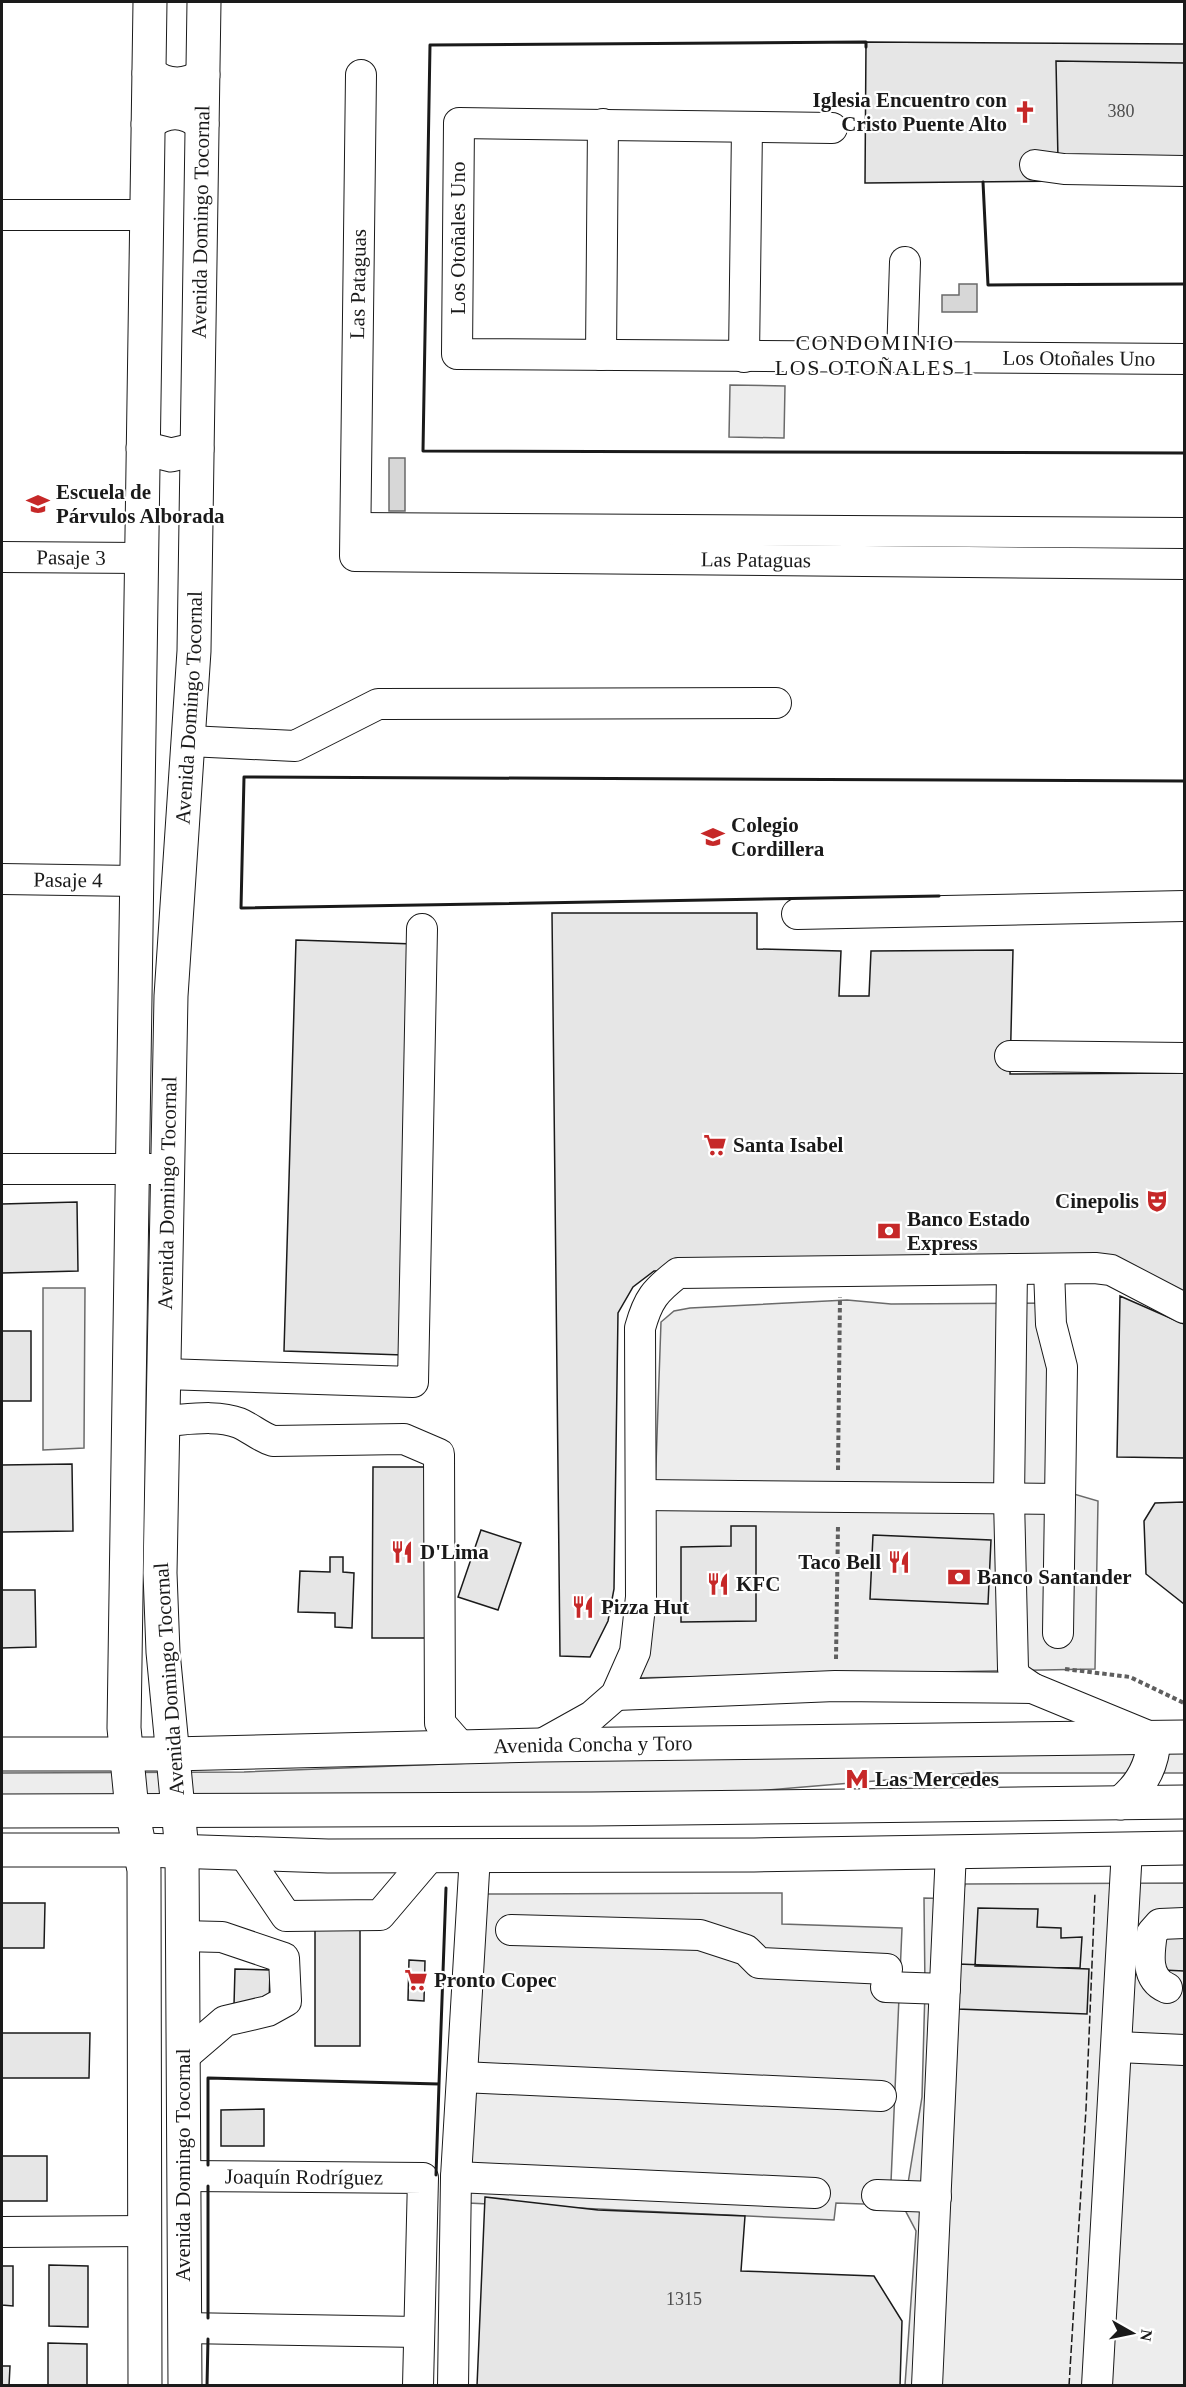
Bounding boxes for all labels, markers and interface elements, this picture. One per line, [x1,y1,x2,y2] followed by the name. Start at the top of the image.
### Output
[813,88,1007,136] place label: Iglesia Encuentro con Cristo Puente Alto
[1012,99,1038,125] church icon: Iglesia Encuentro con Cristo Puente Alto
[1108,101,1135,121] house number: 380
[187,105,214,339] street label: Avenida Domingo Tocornal
[446,162,470,314] street label: Los Otoñales Uno
[345,229,371,339] street label: Las Pataguas
[775,330,975,380] district label: CONDOMINIO LOS OTOÑALES 1
[1002,346,1155,371] street label: Los Otoñales Uno
[56,480,225,528] place label: Escuela de Párvulos Alborada
[25,491,51,517] school or university icon: Escuela de Párvulos Alborada
[36,545,106,570] street label: Pasaje 3
[701,547,811,572] street label: Las Pataguas
[170,591,207,825] street label: Avenida Domingo Tocornal
[731,813,825,861] place label: Colegio Cordillera
[700,824,726,850] school or university icon: Colegio Cordillera
[33,867,103,893] street label: Pasaje 4
[153,1076,181,1310] street label: Avenida Domingo Tocornal
[702,1132,728,1158] supermarket icon: Santa Isabel
[733,1133,843,1157] place label: Santa Isabel
[1144,1188,1170,1214] theatre icon: Cinepolis
[1055,1189,1139,1213] place label: Cinepolis
[907,1207,1030,1255] place label: Banco Estado Express
[876,1218,902,1244] bank icon: Banco Estado Express
[389,1539,415,1565] restaurant icon: D'Lima
[420,1540,489,1564] place label: D'Lima
[886,1549,912,1575] restaurant icon: Taco Bell
[798,1550,881,1574] place label: Taco Bell
[149,1562,189,1796] street label: Avenida Domingo Tocornal
[946,1564,972,1590] bank icon: Banco Santander
[977,1565,1132,1589] place label: Banco Santander
[705,1571,731,1597] restaurant icon: KFC
[736,1572,780,1596] place label: KFC
[570,1594,596,1620] restaurant icon: Pizza Hut
[601,1595,689,1619] place label: Pizza Hut
[493,1731,693,1758] street label: Avenida Concha y Toro
[844,1766,870,1792] metro station icon: Las Mercedes
[875,1767,999,1791] place label: Las Mercedes
[403,1967,429,1993] supermarket icon: Pronto Copec
[434,1968,557,1992] place label: Pronto Copec
[171,2048,195,2282] street label: Avenida Domingo Tocornal
[225,2164,383,2190] street label: Joaquín Rodríguez
[666,2289,702,2309] house number: 1315
[1102,2303,1162,2363] north arrow
[1137,2328,1156,2343] text: N

